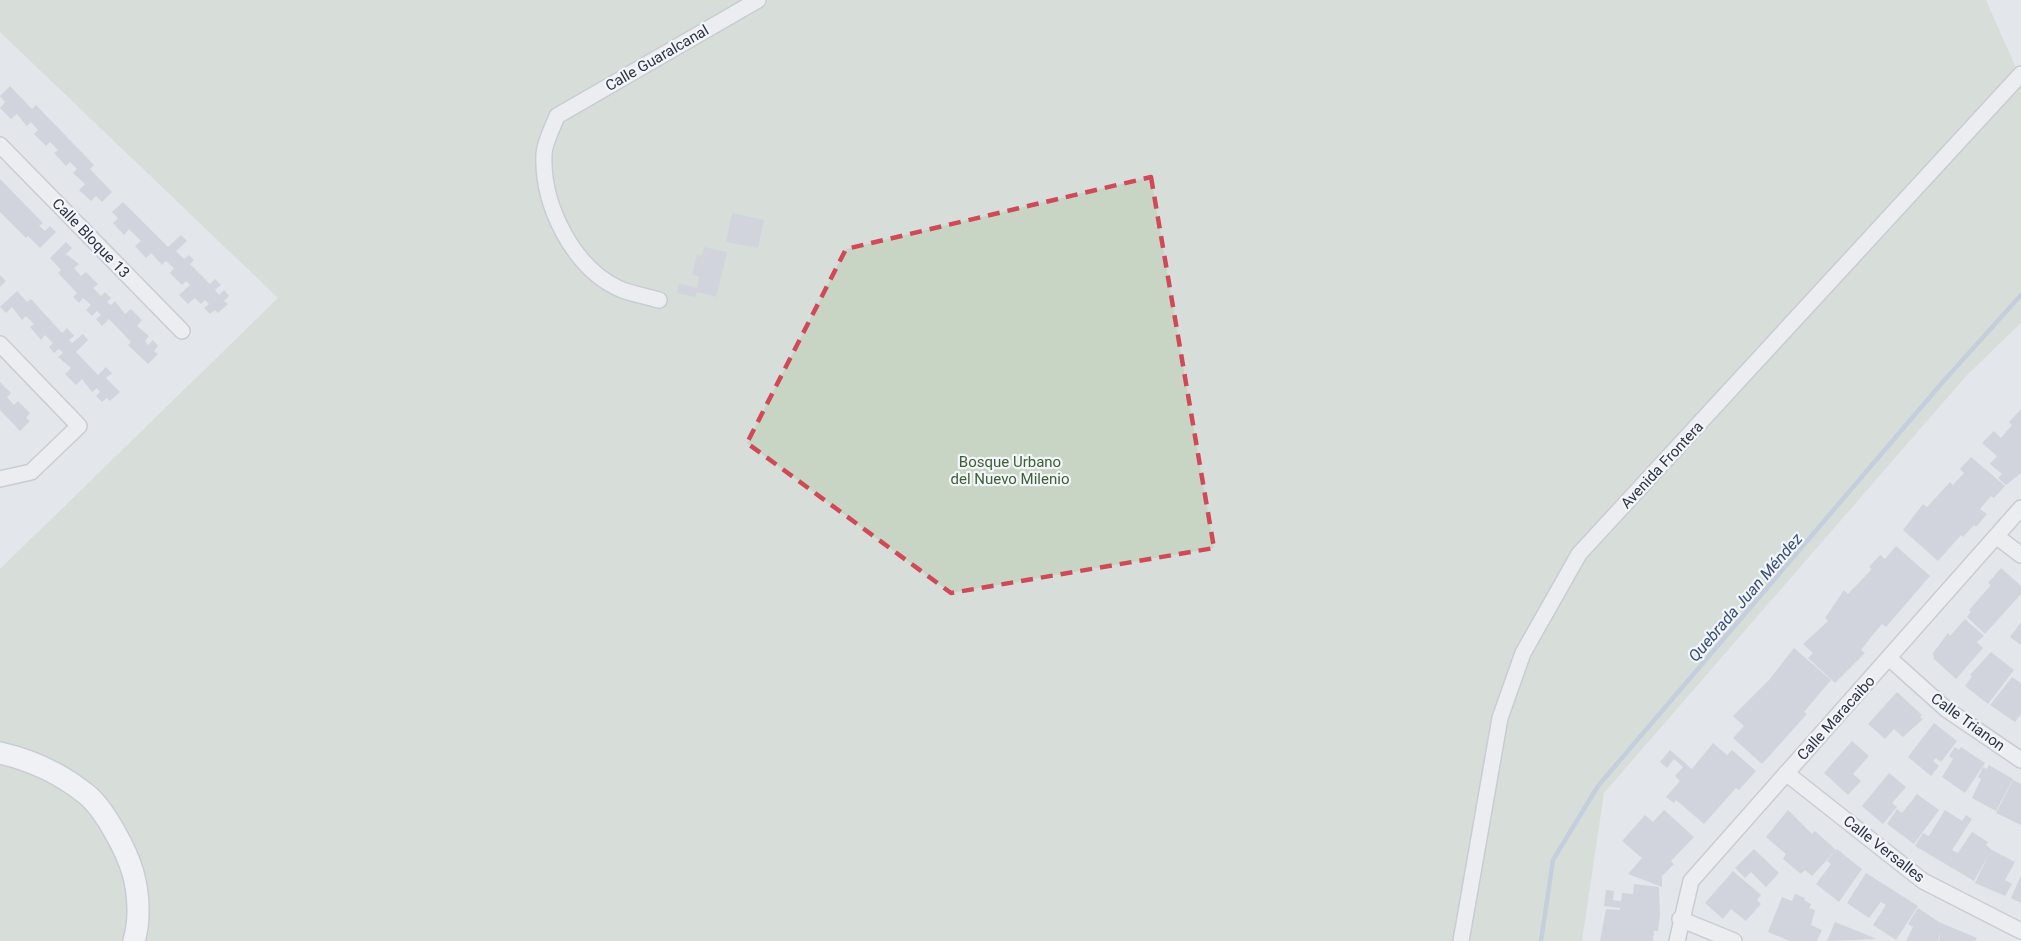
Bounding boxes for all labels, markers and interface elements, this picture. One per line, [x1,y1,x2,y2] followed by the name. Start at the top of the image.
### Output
[602,21,712,95] street label: Calle Guaralcanal
[48,194,134,282] street label: Calle Bloque 13
[1617,418,1707,512] street label: Avenida Frontera
[951,453,1069,488] park label: Bosque Urbano del Nuevo Milenio
[1684,529,1806,665] water label: Quebrada Juan Méndez
[1793,672,1879,764] street label: Calle Maracaibo
[1928,689,2008,755] street label: Calle Trianon
[1840,812,1928,886] street label: Calle Versalles

